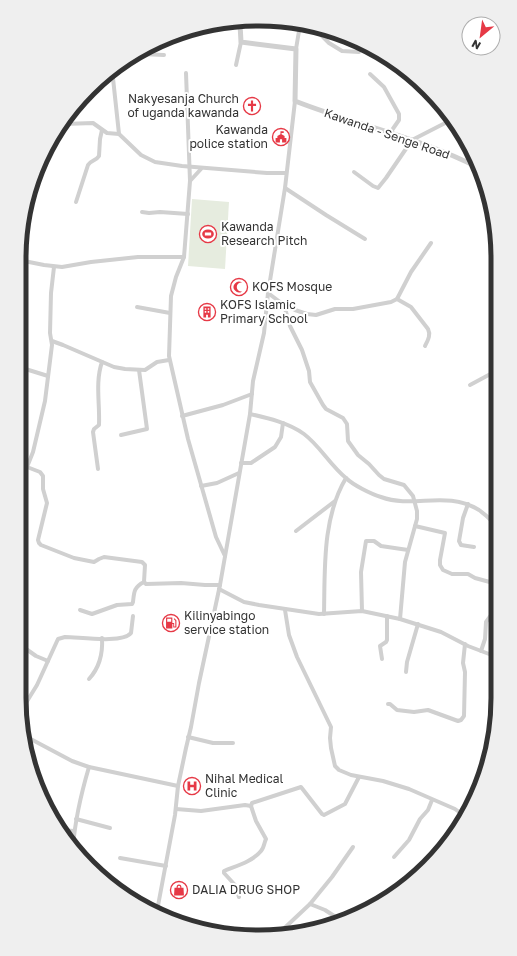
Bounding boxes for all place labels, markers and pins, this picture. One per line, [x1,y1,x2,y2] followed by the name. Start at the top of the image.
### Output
[127,91,239,120] place label: Nakyesanja Church of uganda kawanda
[242,96,262,116] church icon: Nakyesanja Church of uganda kawanda
[189,122,268,151] place label: Kawanda police station
[271,127,291,147] public building icon: Kawanda police station
[221,219,307,248] place label: Kawanda Research Pitch
[198,224,218,244] sports icon: Kawanda Research Pitch
[229,277,249,297] mosque icon: KOFS Mosque
[252,279,332,294] place label: KOFS Mosque
[220,297,308,326] place label: KOFS Islamic Primary School
[197,302,217,322] building icon: KOFS Islamic Primary School
[184,608,269,637] place label: Kilinyabingo service station
[161,613,181,633] fuel station icon: Kilinyabingo service station
[205,771,284,800] place label: Nihal Medical Clinic
[182,776,202,796] hospital icon: Nihal Medical Clinic
[169,880,189,900] shop icon: DALIA DRUG SHOP
[192,882,300,897] place label: DALIA DRUG SHOP

